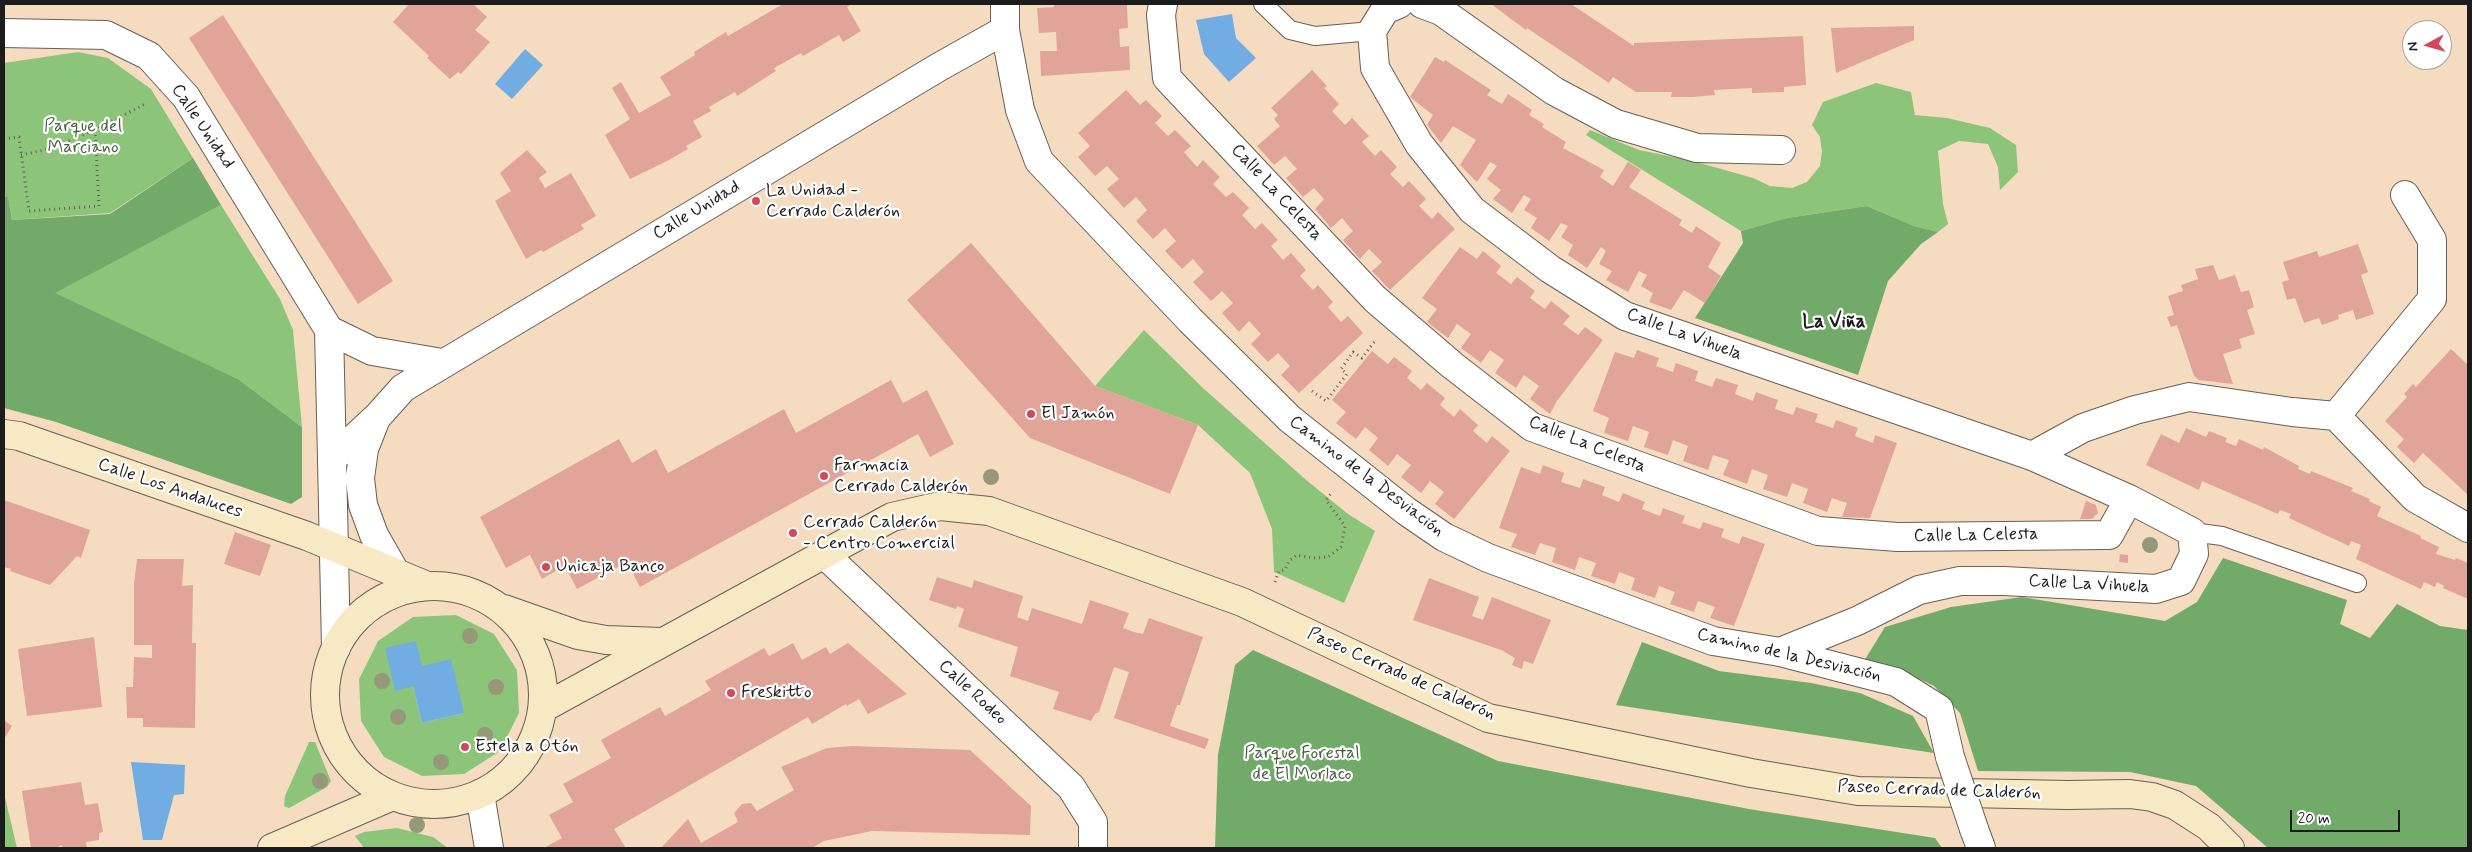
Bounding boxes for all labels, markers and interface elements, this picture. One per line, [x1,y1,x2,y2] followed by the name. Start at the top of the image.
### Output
[2402,20,2452,70] north arrow
[2404,41,2423,52] text: N
[166,80,238,174] street label: Calle Unidad
[44,116,122,158] park label: Parque del Marciano
[1226,140,1326,246] street label: Calle La Celesta
[650,177,744,245] street label: Calle Unidad
[766,180,900,222] place label: La Unidad - Cerrado Calderón
[750,195,762,207] marker: La Unidad - Cerrado Calderón
[1623,304,1745,366] street label: Calle La Vihuela
[1803,312,1865,334] district label: La Viña
[1041,403,1114,425] place label: El Jamón
[1025,408,1037,420] marker: El Jamón
[1284,412,1448,542] street label: Camino de la Desviación
[1525,412,1649,478] street label: Calle La Celesta
[95,454,245,524] street label: Calle Los Andaluces
[834,455,968,498] place label: Farmacia Cerrado Calderón
[818,470,830,482] marker: Farmacia Cerrado Calderón
[803,512,955,554] place label: Cerrado Calderón - Centro Comercial
[1913,524,2039,548] street label: Calle La Celesta
[787,527,799,539] marker: Cerrado Calderón - Centro Comercial
[556,556,664,578] place label: Unicaja Banco
[540,561,552,573] marker: Unicaja Banco
[2028,571,2150,599] street label: Calle La Vihuela
[1304,624,1498,726] street label: Paseo Cerrado de Calderón
[1695,624,1883,688] street label: Camino de la Desviación
[933,656,1011,730] street label: Calle Rodeo
[741,682,812,704] place label: Freskitto
[725,687,737,699] marker: Freskitto
[475,736,579,758] place label: Estela a Otón
[459,741,471,753] marker: Estela a Otón
[1244,743,1360,786] park label: Parque Forestal de El Morlaco
[1837,777,2041,805] street label: Paseo Cerrado de Calderón
[2292,800,2402,832] scale bar
[2298,809,2330,829] text: 20 m

